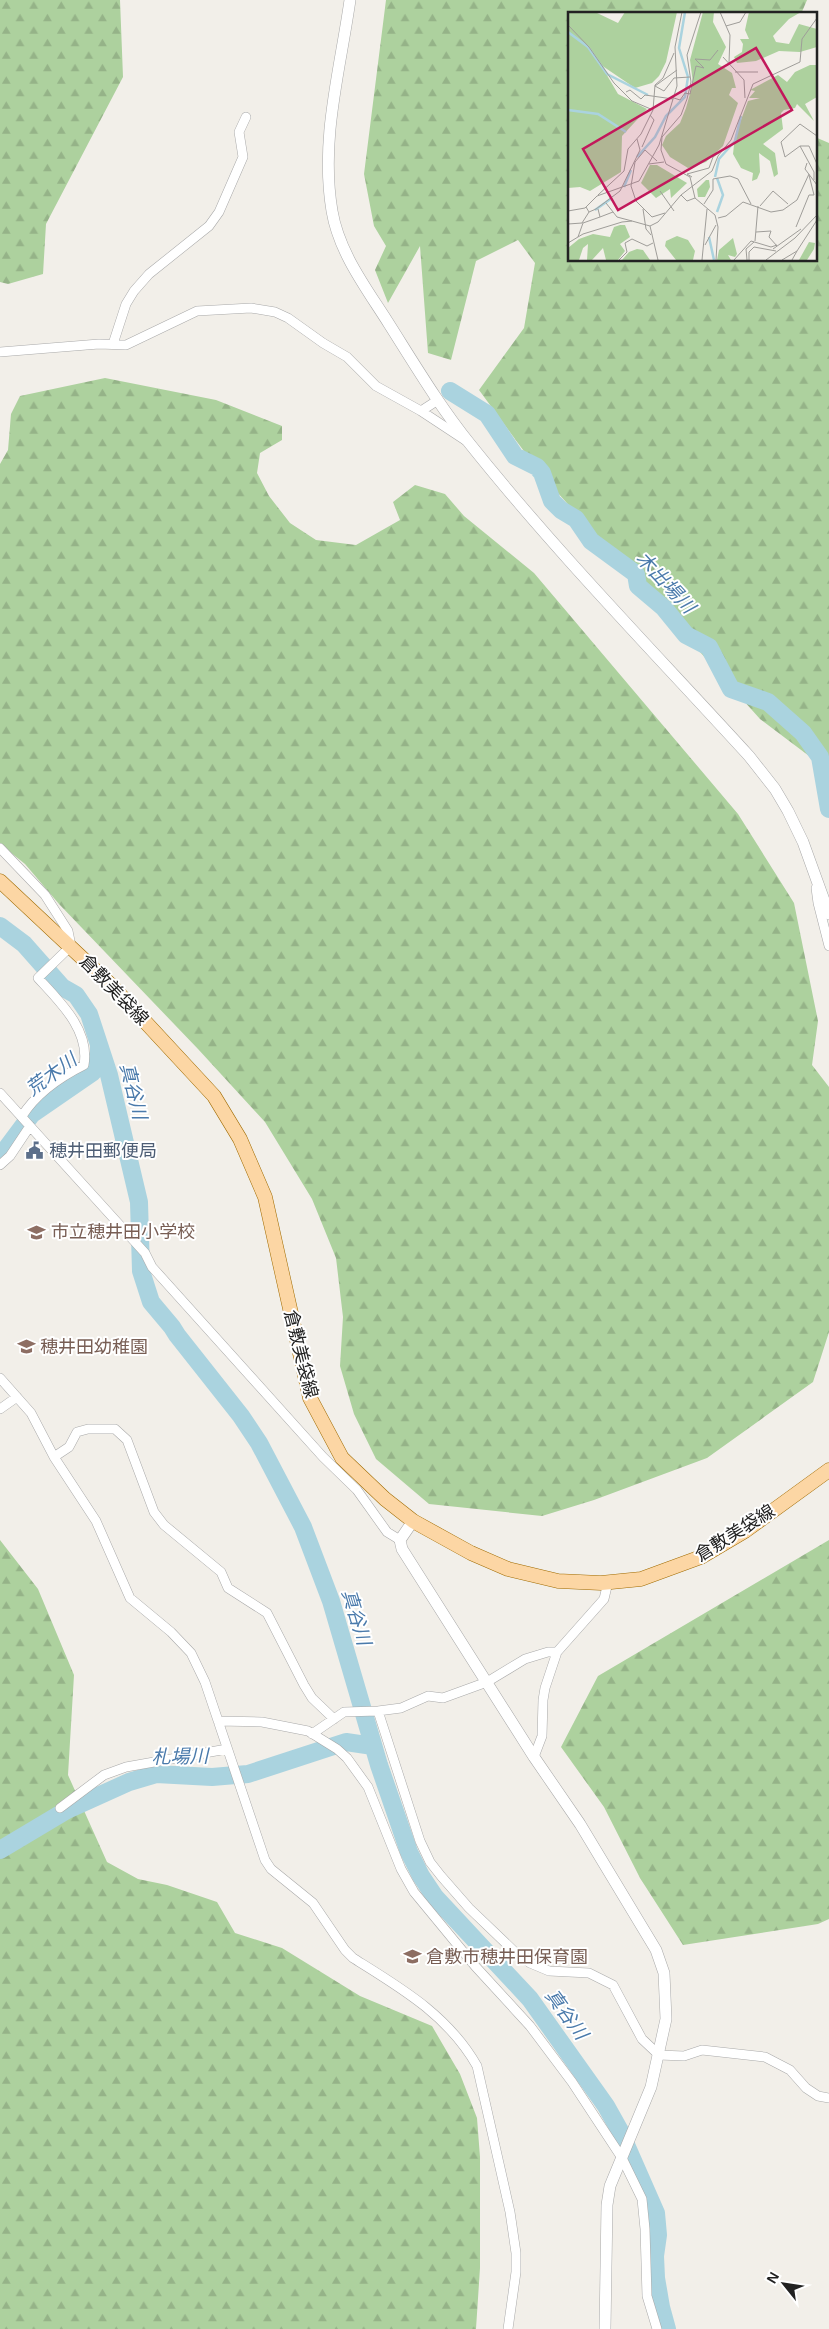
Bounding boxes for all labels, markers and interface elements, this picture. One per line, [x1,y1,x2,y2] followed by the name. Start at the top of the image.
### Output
[568,12,816,261] inset map
[632,547,701,619] water label: 木出場川
[76,951,152,1029] street label: 倉敷美袋線
[22,1048,82,1100] water label: 荒木川
[116,1061,151,1123] water label: 真谷川
[25,1141,45,1161] public building icon: 穂井田郵便局
[49,1141,157,1161] place label: 穂井田郵便局
[27,1222,47,1242] school or university icon: 市立穂井田小学校
[51,1222,195,1242] place label: 市立穂井田小学校
[280,1308,322,1400] street label: 倉敷美袋線
[16,1337,36,1357] school or university icon: 穂井田幼稚園
[40,1337,148,1357] place label: 穂井田幼稚園
[692,1501,778,1565] street label: 倉敷美袋線
[338,1587,375,1649] water label: 真谷川
[151,1745,211,1767] water label: 札場川
[402,1947,422,1967] school or university icon: 倉敷市穂井田保育園
[426,1947,588,1967] place label: 倉敷市穂井田保育園
[541,1985,593,2045] water label: 真谷川
[759,2259,809,2309] north arrow
[763,2269,782,2286] text: N

